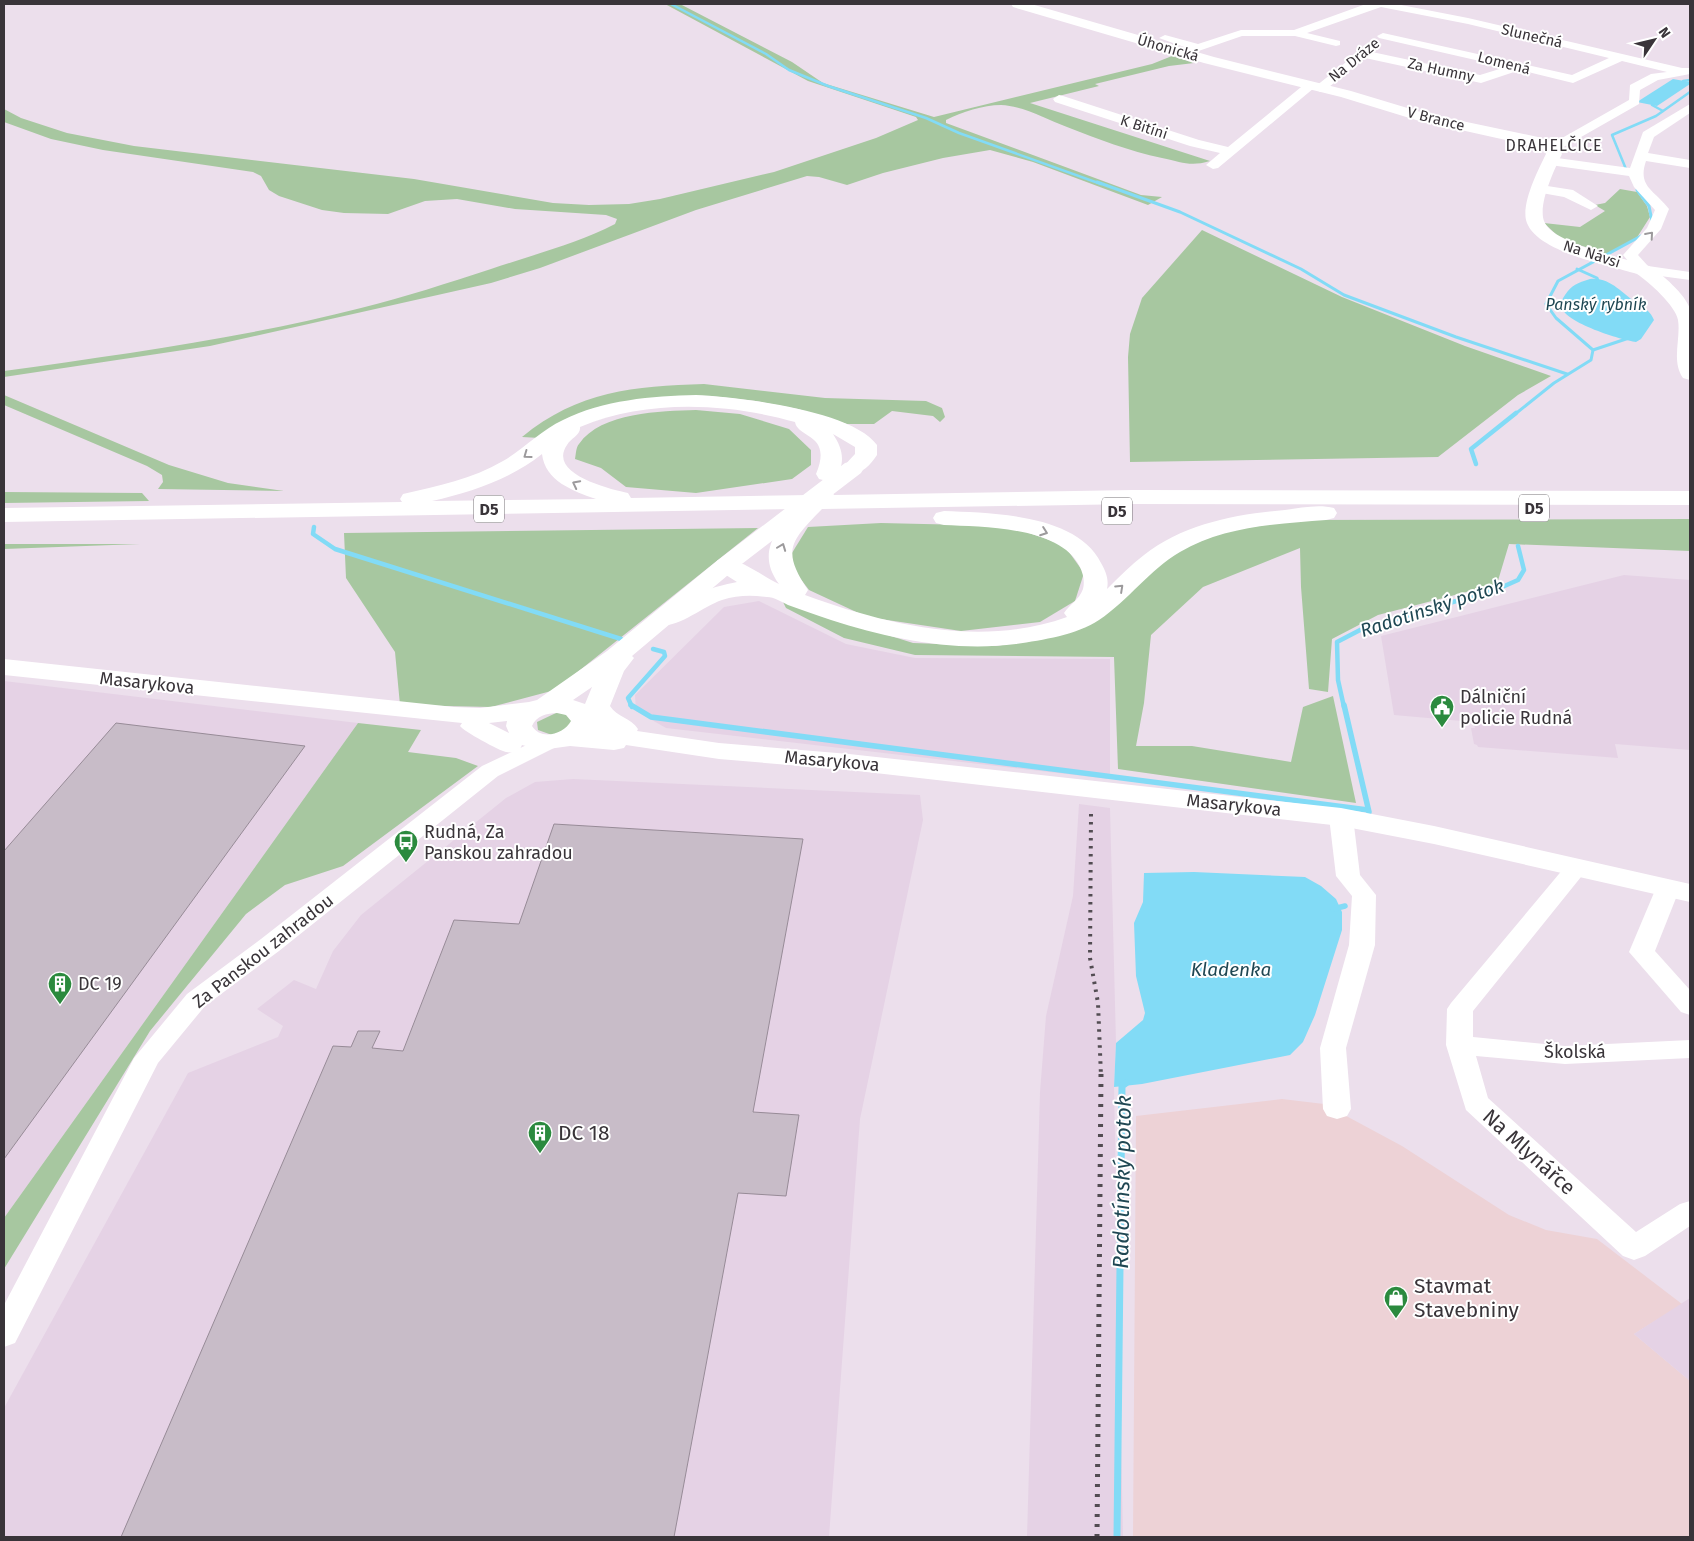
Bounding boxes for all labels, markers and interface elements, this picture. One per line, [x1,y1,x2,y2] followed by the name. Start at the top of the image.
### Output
[1629,15,1679,65] north arrow
[1500,20,1564,52] street label: Slunečná
[1655,24,1674,42] text: N
[1135,31,1201,65] street label: Úhonická
[1325,34,1383,86] street label: Na Dráze
[1476,48,1532,78] street label: Lomená
[1406,54,1477,86] street label: Za Humny
[1405,103,1467,135] street label: V Brance
[1118,111,1170,143] street label: K Bitíni
[1505,135,1603,155] district label: DRAHELČICE
[1644,232,1653,241] one-way arrow
[1561,236,1623,272] street label: Na Návsi
[1546,295,1647,314] water label: Panský rybník
[523,449,533,458] one-way arrow
[573,480,582,490] one-way arrow
[1519,494,1549,522] road number: D5
[474,496,504,522] road number: D5
[1102,498,1132,524] road number: D5
[1040,526,1048,536] one-way arrow
[775,543,786,552] one-way arrow
[1357,574,1507,642] water label: Radotínský potok
[1114,585,1123,594] one-way arrow
[98,667,196,699] street label: Masarykova
[1460,686,1572,729] place label: Dálniční policie Rudná
[1429,694,1455,728] public building icon: Dálniční policie Rudná
[784,746,880,776] street label: Masarykova
[1185,789,1283,821] street label: Masarykova
[424,821,573,864] place label: Rudná, Za Panskou zahradou
[393,829,419,863] bus stop icon: Rudná, Za Panskou zahradou
[188,889,338,1013] street label: Za Panskou zahradou
[1191,958,1271,981] water label: Kladenka
[47,971,73,1005] building icon: DC 19
[78,973,122,995] place label: DC 19
[1544,1041,1606,1063] street label: Školská
[1107,1095,1137,1269] water label: Radotínský potok
[1477,1103,1581,1201] street label: Na Mlynářce
[527,1120,553,1154] building icon: DC 18
[558,1120,610,1146] place label: DC 18
[1414,1273,1520,1323] place label: Stavmat Stavebniny
[1383,1285,1409,1319] shop icon: Stavmat Stavebniny

